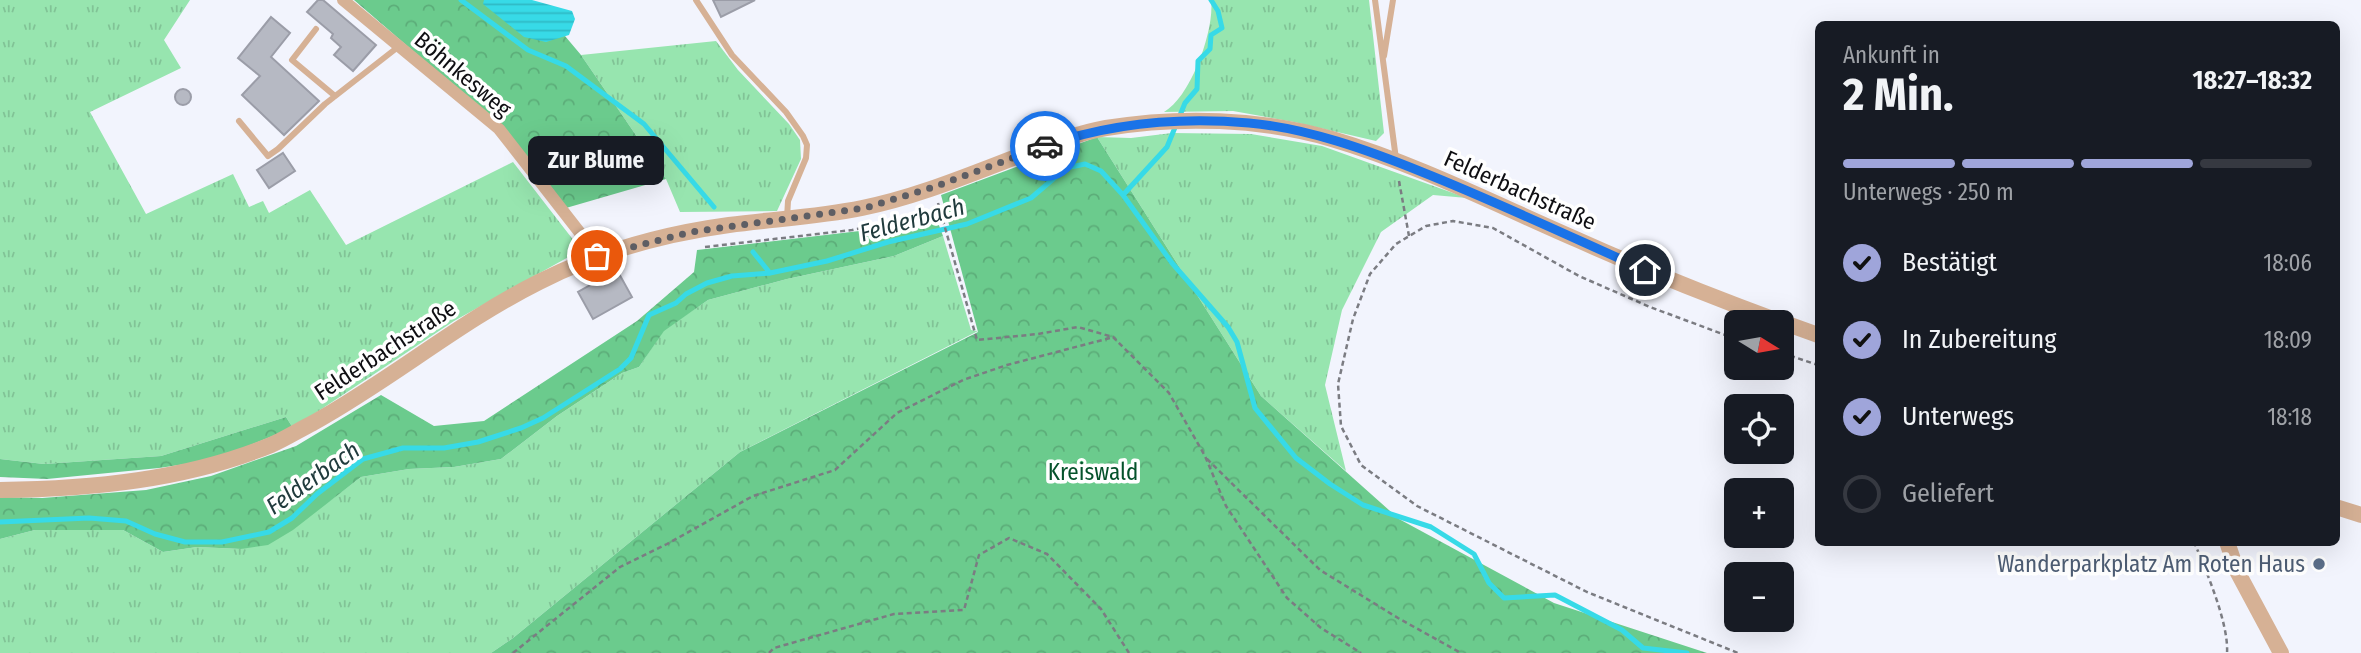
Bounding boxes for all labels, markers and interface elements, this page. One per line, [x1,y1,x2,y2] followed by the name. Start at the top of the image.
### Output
[409,25,517,123] street label: Böhnkesweg
[1843,41,1940,69] text: Ankunft in
[2193,65,2312,96] text: 18:27–18:32
[1843,67,1954,122] text: 2 Min.
[1010,111,1080,181] courier
[1026,127,1064,165] icon: car
[529,137,665,186] callout: Zur Blume
[1440,144,1600,236] street label: Felderbachstraße
[548,146,644,174] text: Zur Blume
[1843,178,2014,206] text: Unterwegs · 250 m
[856,193,968,247] water label: Felderbach
[567,226,627,286] pin
[578,237,616,275] icon: bag
[1615,240,1675,300] pin
[1843,244,1881,282] icon: check
[1902,247,1997,278] text: Bestätigt
[2263,249,2312,277] text: 18:06
[1626,251,1664,289] icon: home
[309,294,461,406] street label: Felderbachstraße
[1724,310,1794,380] north arrow
[1724,310,1794,632] map controls
[1843,321,1881,359] icon: check
[1902,324,2056,355] text: In Zubereitung
[2264,326,2312,354] text: 18:09
[1724,394,1794,464] button: locate
[1843,398,1881,436] icon: check
[1902,401,2014,432] text: Unterwegs
[2267,403,2312,431] text: 18:18
[261,436,365,520] water label: Felderbach
[1048,458,1138,486] park label: Kreiswald
[1724,478,1794,548] button: +
[1902,478,1994,509] text: Geliefert
[1997,550,2305,578] place label: Wanderparkplatz Am Roten Haus
[2311,556,2327,572] marker: Wanderparkplatz Am Roten Haus
[1724,562,1794,632] button: −

